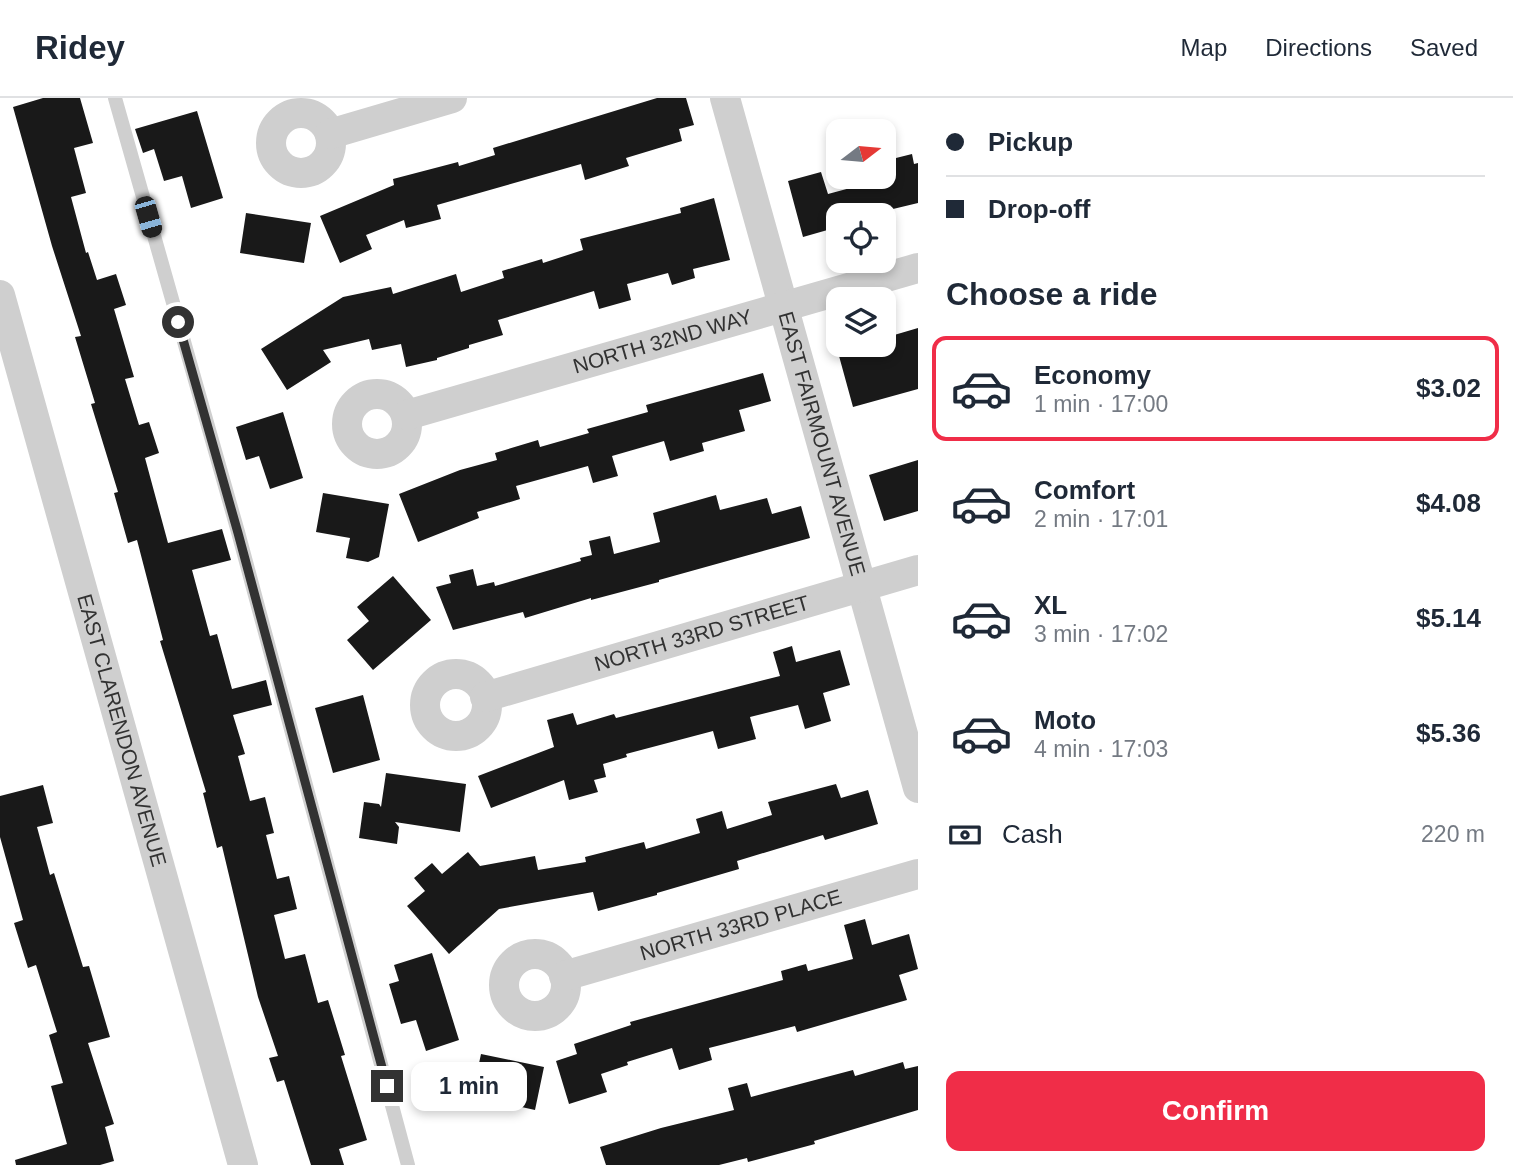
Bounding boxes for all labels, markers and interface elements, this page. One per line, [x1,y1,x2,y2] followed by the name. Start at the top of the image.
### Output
[35,29,125,66] text: Ridey
[1181,34,1227,61] text: Map
[1265,34,1372,61] text: Directions
[1410,34,1478,61] text: Saved
[826,119,896,189] north arrow
[826,119,896,357] map controls
[988,127,1073,157] text: Pickup
[133,194,164,240] car
[988,194,1091,224] text: Drop-off
[826,203,896,273] button: locate
[946,276,1158,312] text: Choose a ride
[826,287,896,357] button: layers
[570,304,755,378] street label: NORTH 32ND WAY
[162,306,194,338] route start
[774,309,870,578] street label: EAST FAIRMOUNT AVENUE
[950,357,1013,420] icon: car
[1034,360,1151,390] text: Economy
[1416,373,1481,403] text: $3.02
[1034,391,1168,417] text: 1 min · 17:00
[950,472,1013,535] icon: car
[1034,475,1135,505] text: Comfort
[1416,488,1481,518] text: $4.08
[1034,506,1168,532] text: 2 min · 17:01
[950,587,1013,650] icon: car
[1034,590,1067,620] text: XL
[73,591,171,869] street label: EAST CLARENDON AVENUE
[592,591,812,675] street label: NORTH 33RD STREET
[1416,603,1481,633] text: $5.14
[1034,621,1168,647] text: 3 min · 17:02
[950,702,1013,765] icon: car
[1034,705,1096,735] text: Moto
[1416,718,1481,748] text: $5.36
[1034,736,1168,762] text: 4 min · 17:03
[946,816,984,854] icon: cash
[1002,819,1063,849] text: Cash
[1421,821,1485,847] text: 220 m
[637,885,844,965] street label: NORTH 33RD PLACE
[412,1062,527,1110] callout: 1 min
[371,1070,403,1102] route end
[946,1071,1485,1151] button: Confirm
[439,1073,499,1099] text: 1 min

